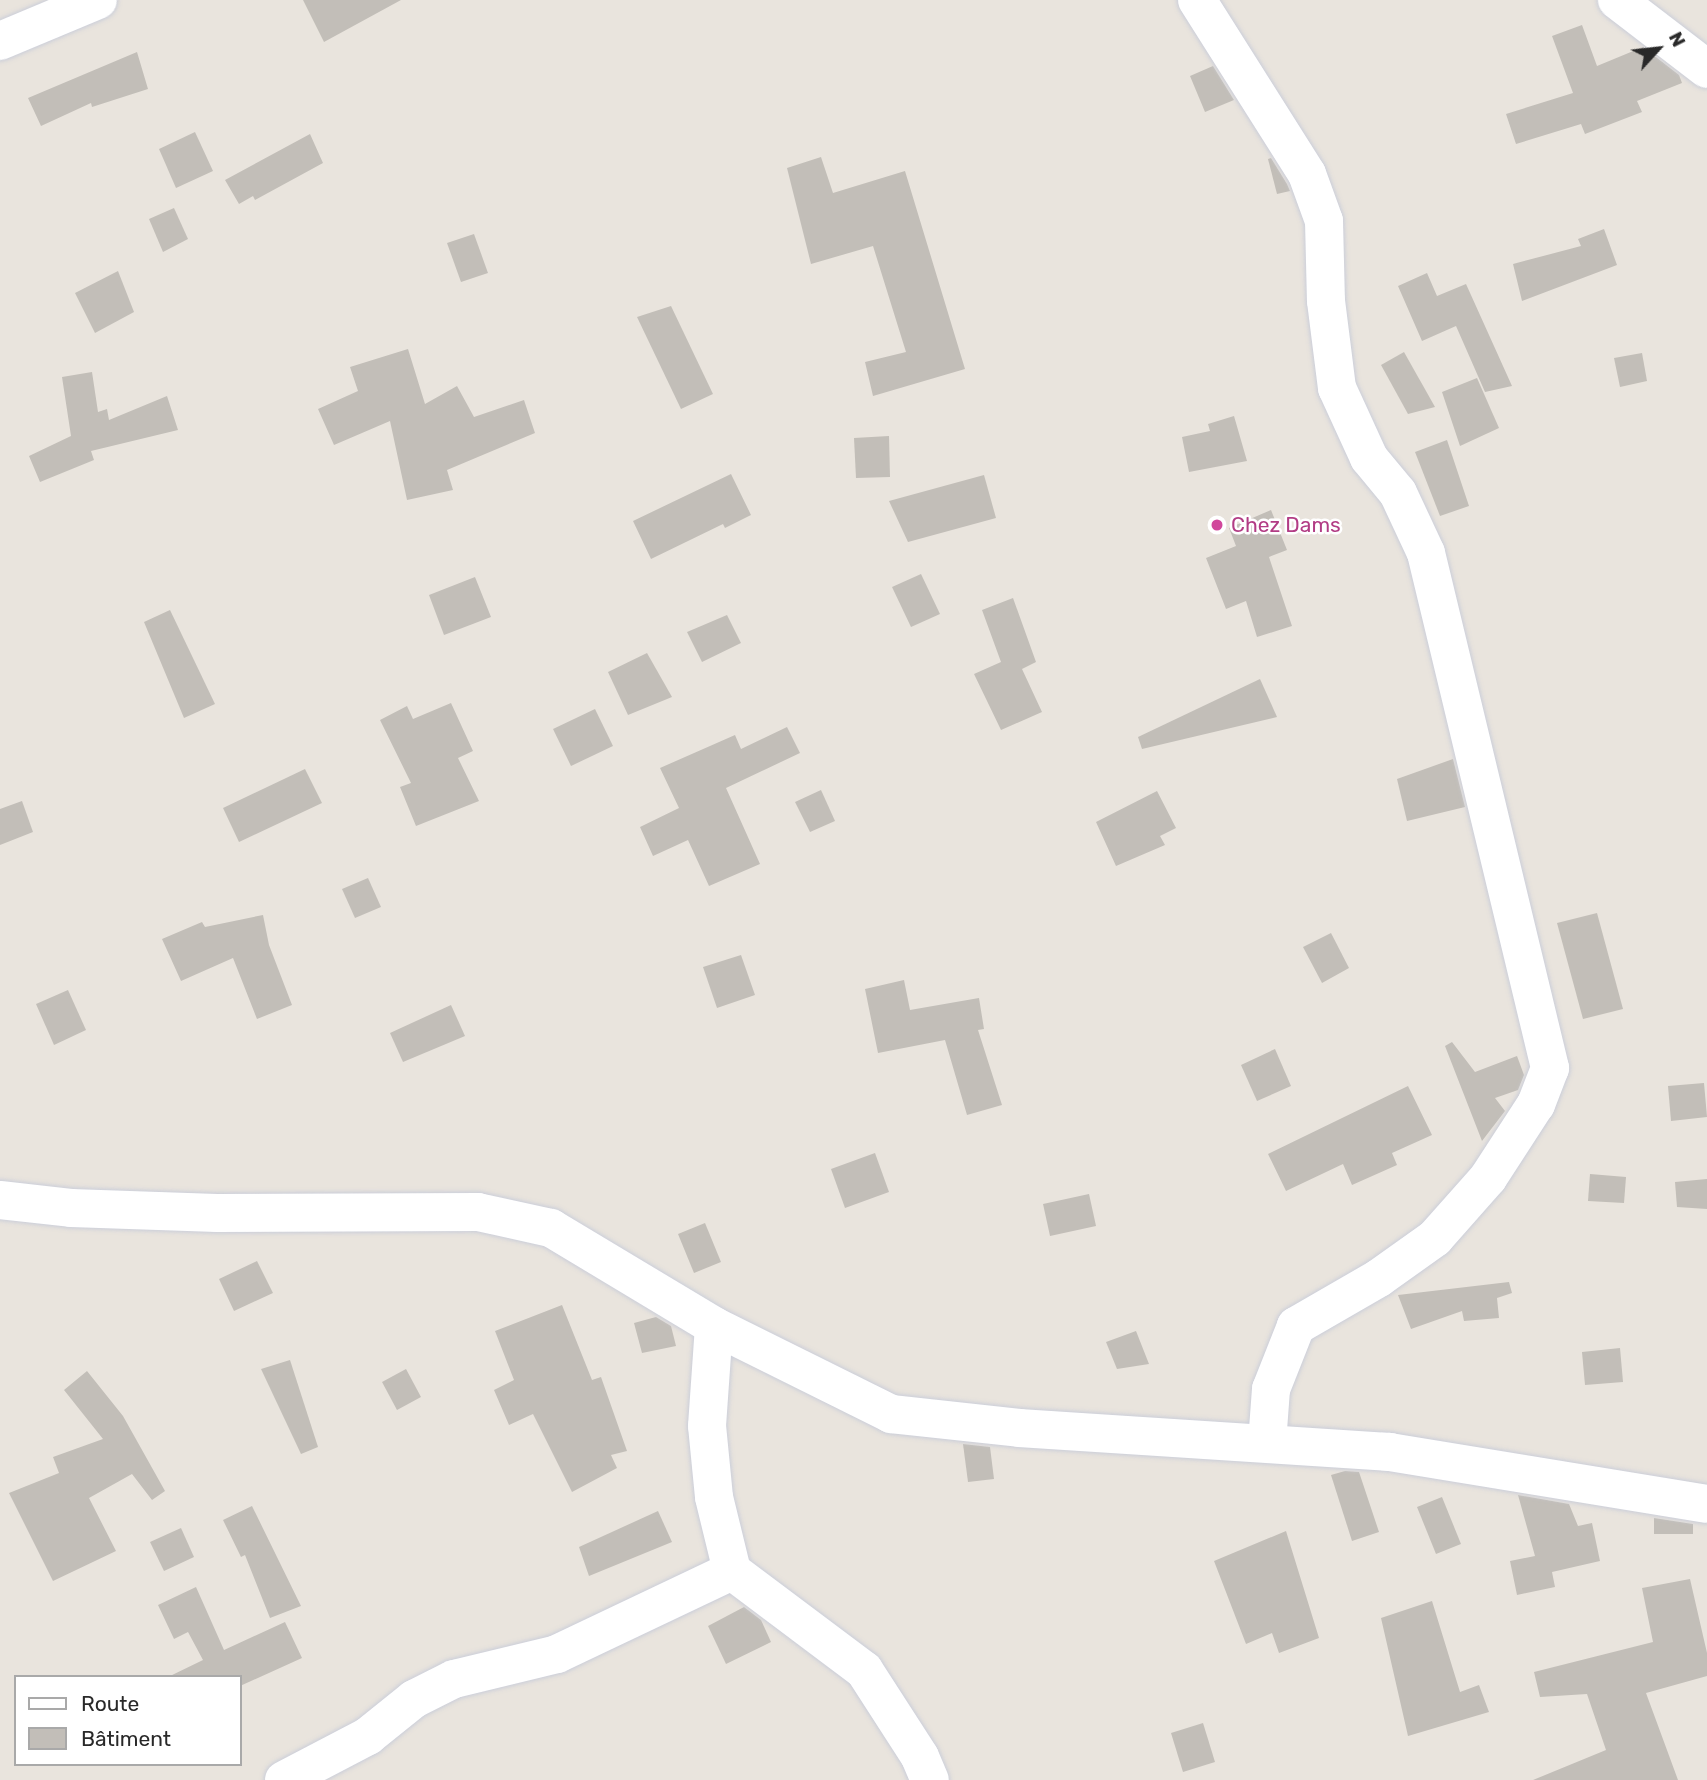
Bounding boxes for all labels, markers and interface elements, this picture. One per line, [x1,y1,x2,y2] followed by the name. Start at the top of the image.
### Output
[1623,14,1693,84] north arrow
[1664,28,1691,51] text: N
[1231,512,1341,538] place label: Chez Dams
[1209,517,1225,533] marker: Chez Dams
[14,1675,242,1766] legend
[81,1691,139,1716] text: Route
[81,1726,171,1751] text: Bâtiment

